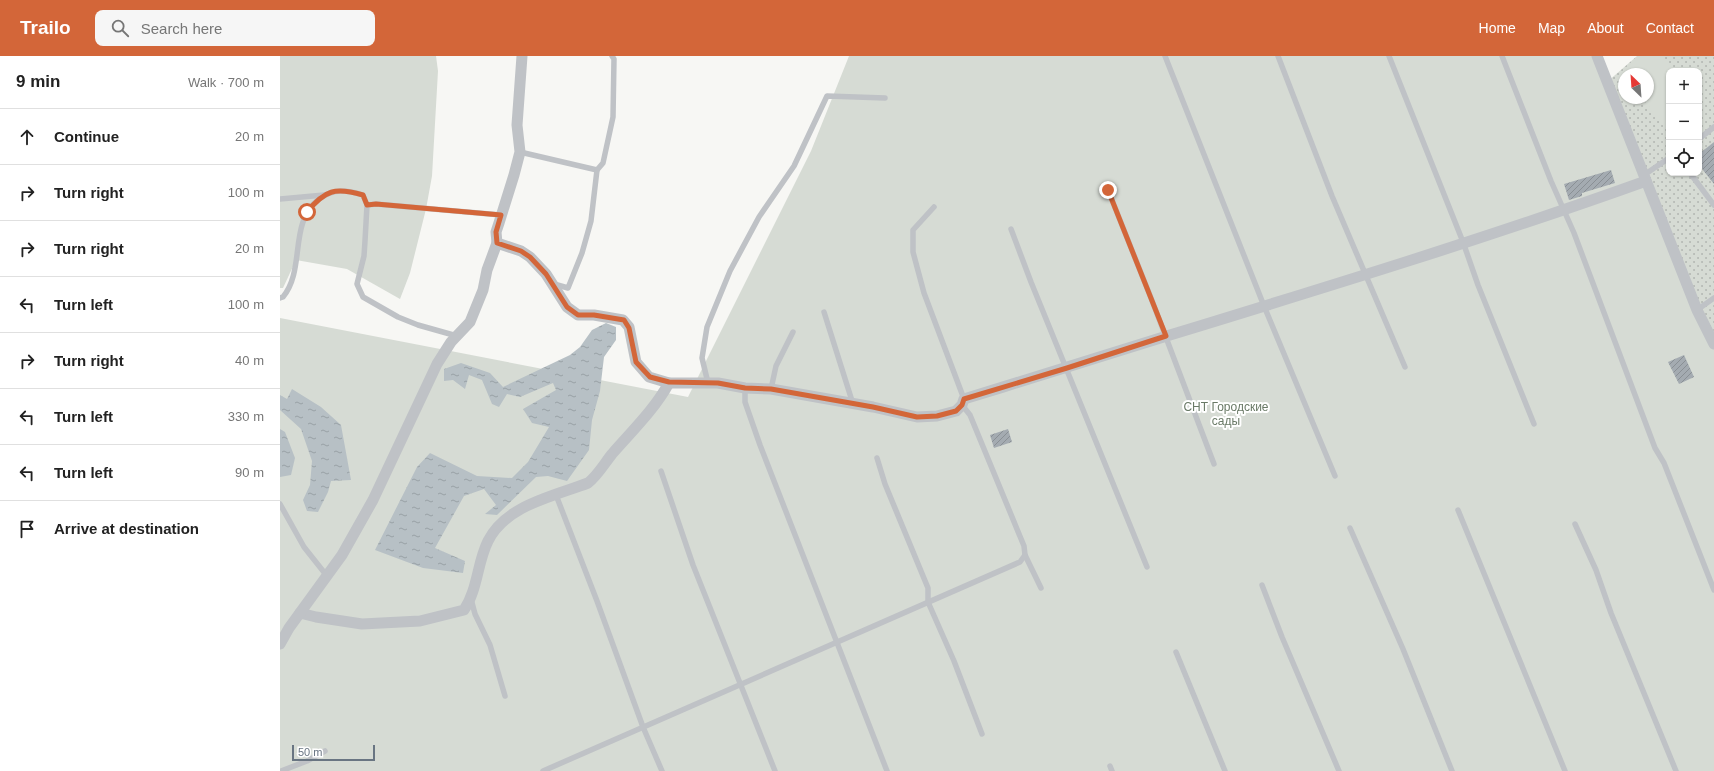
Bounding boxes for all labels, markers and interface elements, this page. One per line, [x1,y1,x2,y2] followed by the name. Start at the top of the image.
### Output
[95,10,375,46] search box
[20,17,71,38] text: Trailo
[109,17,131,39] icon: search
[141,20,222,37] text: Search here
[1479,20,1516,36] text: Home
[1538,20,1565,36] text: Map
[1587,20,1624,36] text: About
[1646,20,1694,36] text: Contact
[1618,68,1654,104] north arrow
[1666,68,1702,176] map controls
[1666,68,1702,104] button: +
[16,72,60,91] text: 9 min
[188,75,264,90] text: Walk · 700 m
[1666,104,1702,140] button: −
[16,126,38,148] icon: ahead
[54,128,119,145] text: Continue
[235,129,264,144] text: 20 m
[1666,140,1702,176] button: locate
[1099,181,1117,199] route end
[16,182,38,204] icon: right
[54,184,124,201] text: Turn right
[228,185,264,200] text: 100 m
[298,203,316,221] route start
[16,238,38,260] icon: right
[54,240,124,257] text: Turn right
[235,241,264,256] text: 20 m
[16,294,38,316] icon: left
[54,296,113,313] text: Turn left
[228,297,264,312] text: 100 m
[16,350,38,372] icon: right
[54,352,124,369] text: Turn right
[235,353,264,368] text: 40 m
[1183,400,1269,428] park label: СНТ Городские сады
[16,406,38,428] icon: left
[54,408,113,425] text: Turn left
[228,409,264,424] text: 330 m
[16,462,38,484] icon: left
[54,464,113,481] text: Turn left
[235,465,264,480] text: 90 m
[16,518,38,540] icon: arrive
[54,520,199,537] text: Arrive at destination
[292,743,375,762] scale bar
[298,746,322,758] text: 50 m

